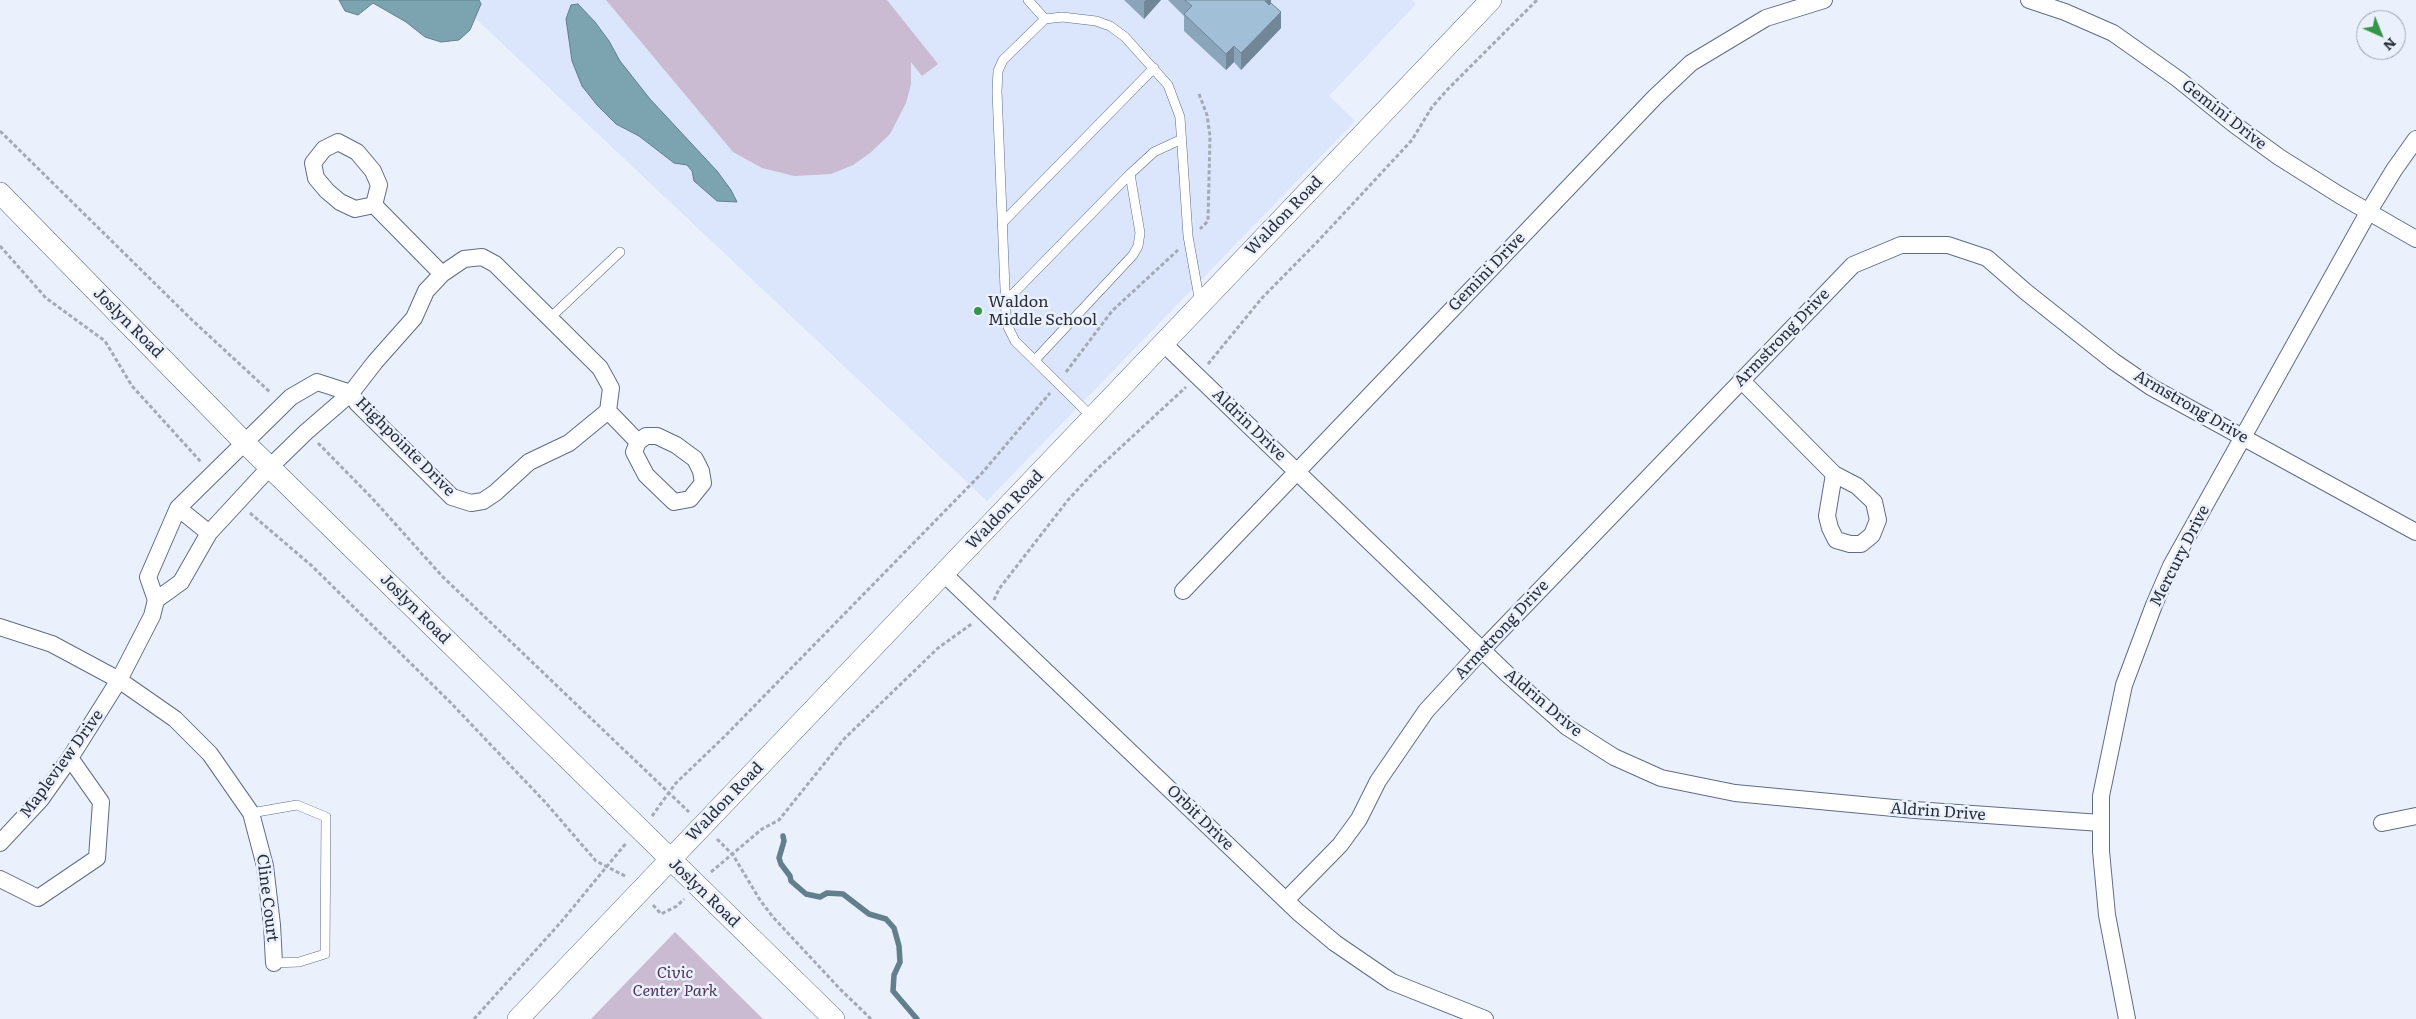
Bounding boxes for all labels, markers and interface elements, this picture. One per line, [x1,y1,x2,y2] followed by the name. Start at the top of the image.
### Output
[2356,10,2406,60] north arrow
[2380,34,2402,56] text: N
[2178,76,2270,154] street label: Gemini Drive
[1241,172,1327,260] street label: Waldon Road
[1445,229,1529,315] street label: Gemini Drive
[89,284,167,362] street label: Joslyn Road
[1730,285,1834,391] street label: Armstrong Drive
[988,292,1097,330] place label: Waldon Middle School
[972,305,984,317] marker: Waldon Middle School
[2130,366,2252,448] street label: Armstrong Drive
[1208,385,1290,465] street label: Aldrin Drive
[351,393,459,501] street label: Highpointe Drive
[962,466,1048,554] street label: Waldon Road
[2146,502,2214,610] street label: Mercury Drive
[376,570,454,648] street label: Joslyn Road
[1451,576,1553,684] street label: Armstrong Drive
[1500,665,1586,741] street label: Aldrin Drive
[16,706,108,822] street label: Mapleview Drive
[682,758,768,846] street label: Waldon Road
[1163,781,1237,855] street label: Orbit Drive
[1890,799,1986,825] street label: Aldrin Drive
[252,853,282,943] street label: Cline Court
[664,854,744,932] street label: Joslyn Road
[633,963,717,1001] park label: Civic Center Park

